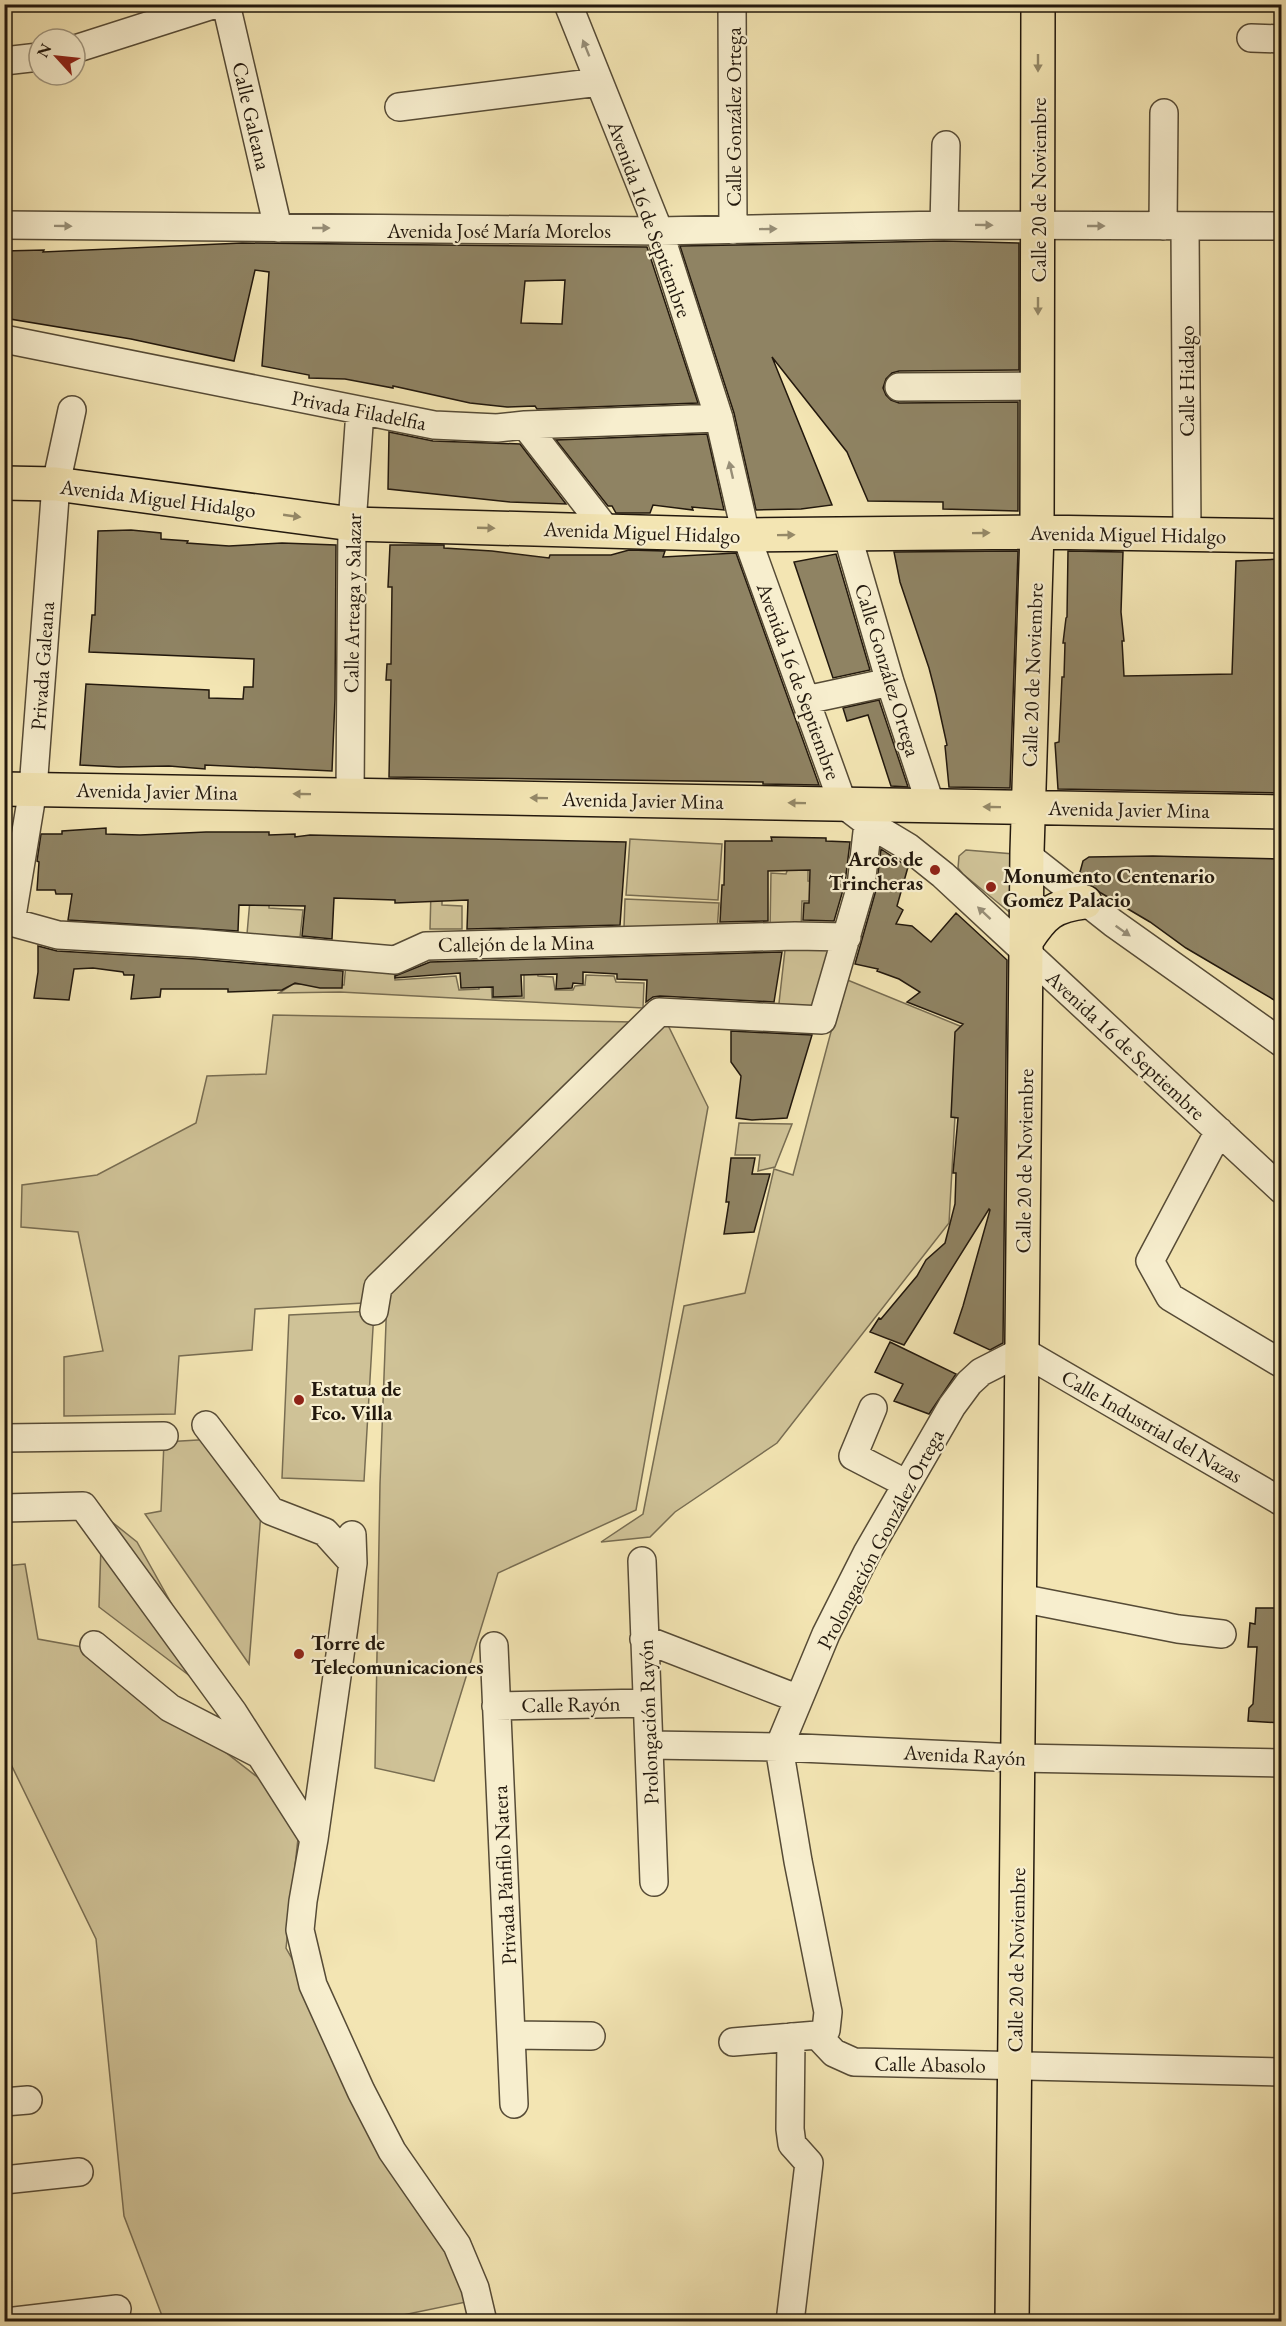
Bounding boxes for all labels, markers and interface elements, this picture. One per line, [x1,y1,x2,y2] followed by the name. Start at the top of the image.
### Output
[27,27,87,87] north arrow
[720,27,747,207] street label: Calle González Ortega
[580,39,590,57] one-way arrow
[32,40,56,61] text: N
[1033,53,1043,72] one-way arrow
[226,59,278,173] street label: Calle Galeana
[1025,98,1052,282] street label: Calle 20 de Noviembre
[601,116,698,321] street label: Avenida 16 de Septiembre
[386,217,611,244] street label: Avenida José María Morelos
[53,221,72,231] one-way arrow
[974,221,993,230] one-way arrow
[1087,221,1106,231] one-way arrow
[311,223,330,233] one-way arrow
[758,224,777,234] one-way arrow
[1033,296,1043,315] one-way arrow
[1173,325,1200,437] street label: Calle Hidalgo
[289,384,429,436] street label: Privada Filadelfia
[726,460,735,479] one-way arrow
[58,472,257,523] street label: Avenida Miguel Hidalgo
[282,511,301,520] one-way arrow
[337,513,367,693] street label: Calle Arteaga y Salazar
[542,515,741,549] street label: Avenida Miguel Hidalgo
[1028,519,1227,549] street label: Avenida Miguel Hidalgo
[477,523,496,533] one-way arrow
[972,528,991,537] one-way arrow
[777,530,796,540] one-way arrow
[750,578,847,783] street label: Avenida 16 de Septiembre
[849,580,927,760] street label: Calle González Ortega
[1015,582,1049,768] street label: Calle 20 de Noviembre
[24,600,60,731] street label: Privada Galeana
[75,776,239,806] street label: Avenida Javier Mina
[561,785,725,815] street label: Avenida Javier Mina
[293,789,312,799] one-way arrow
[530,793,549,803] one-way arrow
[1047,794,1211,824] street label: Avenida Javier Mina
[788,798,807,808] one-way arrow
[983,802,1002,811] one-way arrow
[828,845,923,896] place label: Arcos de Trincheras
[1003,862,1215,913] place label: Monumento Centenario Gomez Palacio
[928,863,942,877] marker: Arcos de Trincheras
[984,880,998,894] marker: Monumento Centenario Gomez Palacio
[977,906,992,920] one-way arrow
[1115,925,1131,937] one-way arrow
[438,928,595,958] street label: Callejón de la Mina
[1040,964,1211,1126] street label: Avenida 16 de Septiembre
[1009,1068,1039,1254] street label: Calle 20 de Noviembre
[1057,1363,1248,1489] street label: Calle Industrial del Nazas
[311,1375,402,1426] place label: Estatua de Fco. Villa
[292,1393,306,1407] marker: Estatua de Fco. Villa
[810,1424,950,1654] street label: Prolongación González Ortega
[311,1629,484,1680] place label: Torre de Telecomunicaciones
[632,1639,664,1805] street label: Prolongación Rayón
[292,1647,306,1661] marker: Torre de Telecomunicaciones
[521,1690,621,1718] street label: Calle Rayón
[902,1738,1027,1772] street label: Avenida Rayón
[486,1784,522,1966] street label: Privada Pánfilo Natera
[1001,1867,1031,2053] street label: Calle 20 de Noviembre
[874,2050,986,2078] street label: Calle Abasolo

